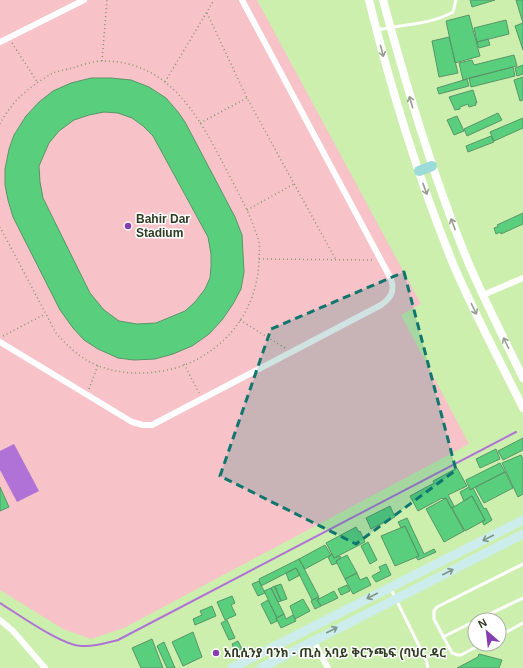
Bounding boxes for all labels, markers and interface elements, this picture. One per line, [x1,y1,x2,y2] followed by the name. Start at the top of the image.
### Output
[378,45,386,58] one-way arrow
[407,95,414,108] one-way arrow
[422,182,430,194] one-way arrow
[136,212,190,240] place label: Bahir Dar Stadium
[449,219,457,231] one-way arrow
[123,221,133,231] marker: Bahir Dar Stadium
[471,303,478,315] one-way arrow
[502,337,509,349] one-way arrow
[482,535,494,542] one-way arrow
[442,567,454,575] one-way arrow
[366,593,378,601] one-way arrow
[467,612,507,652] north arrow
[476,616,489,630] text: N
[326,626,338,633] one-way arrow
[224,646,446,660] place label: አቢሲንያ ባንክ - ጢስ አባይ ቅርንጫፍ (ባህር ዳር
[211,648,221,658] marker: አቢሲንያ ባንክ - ጢስ አባይ ቅርንጫፍ (ባህር ዳር

